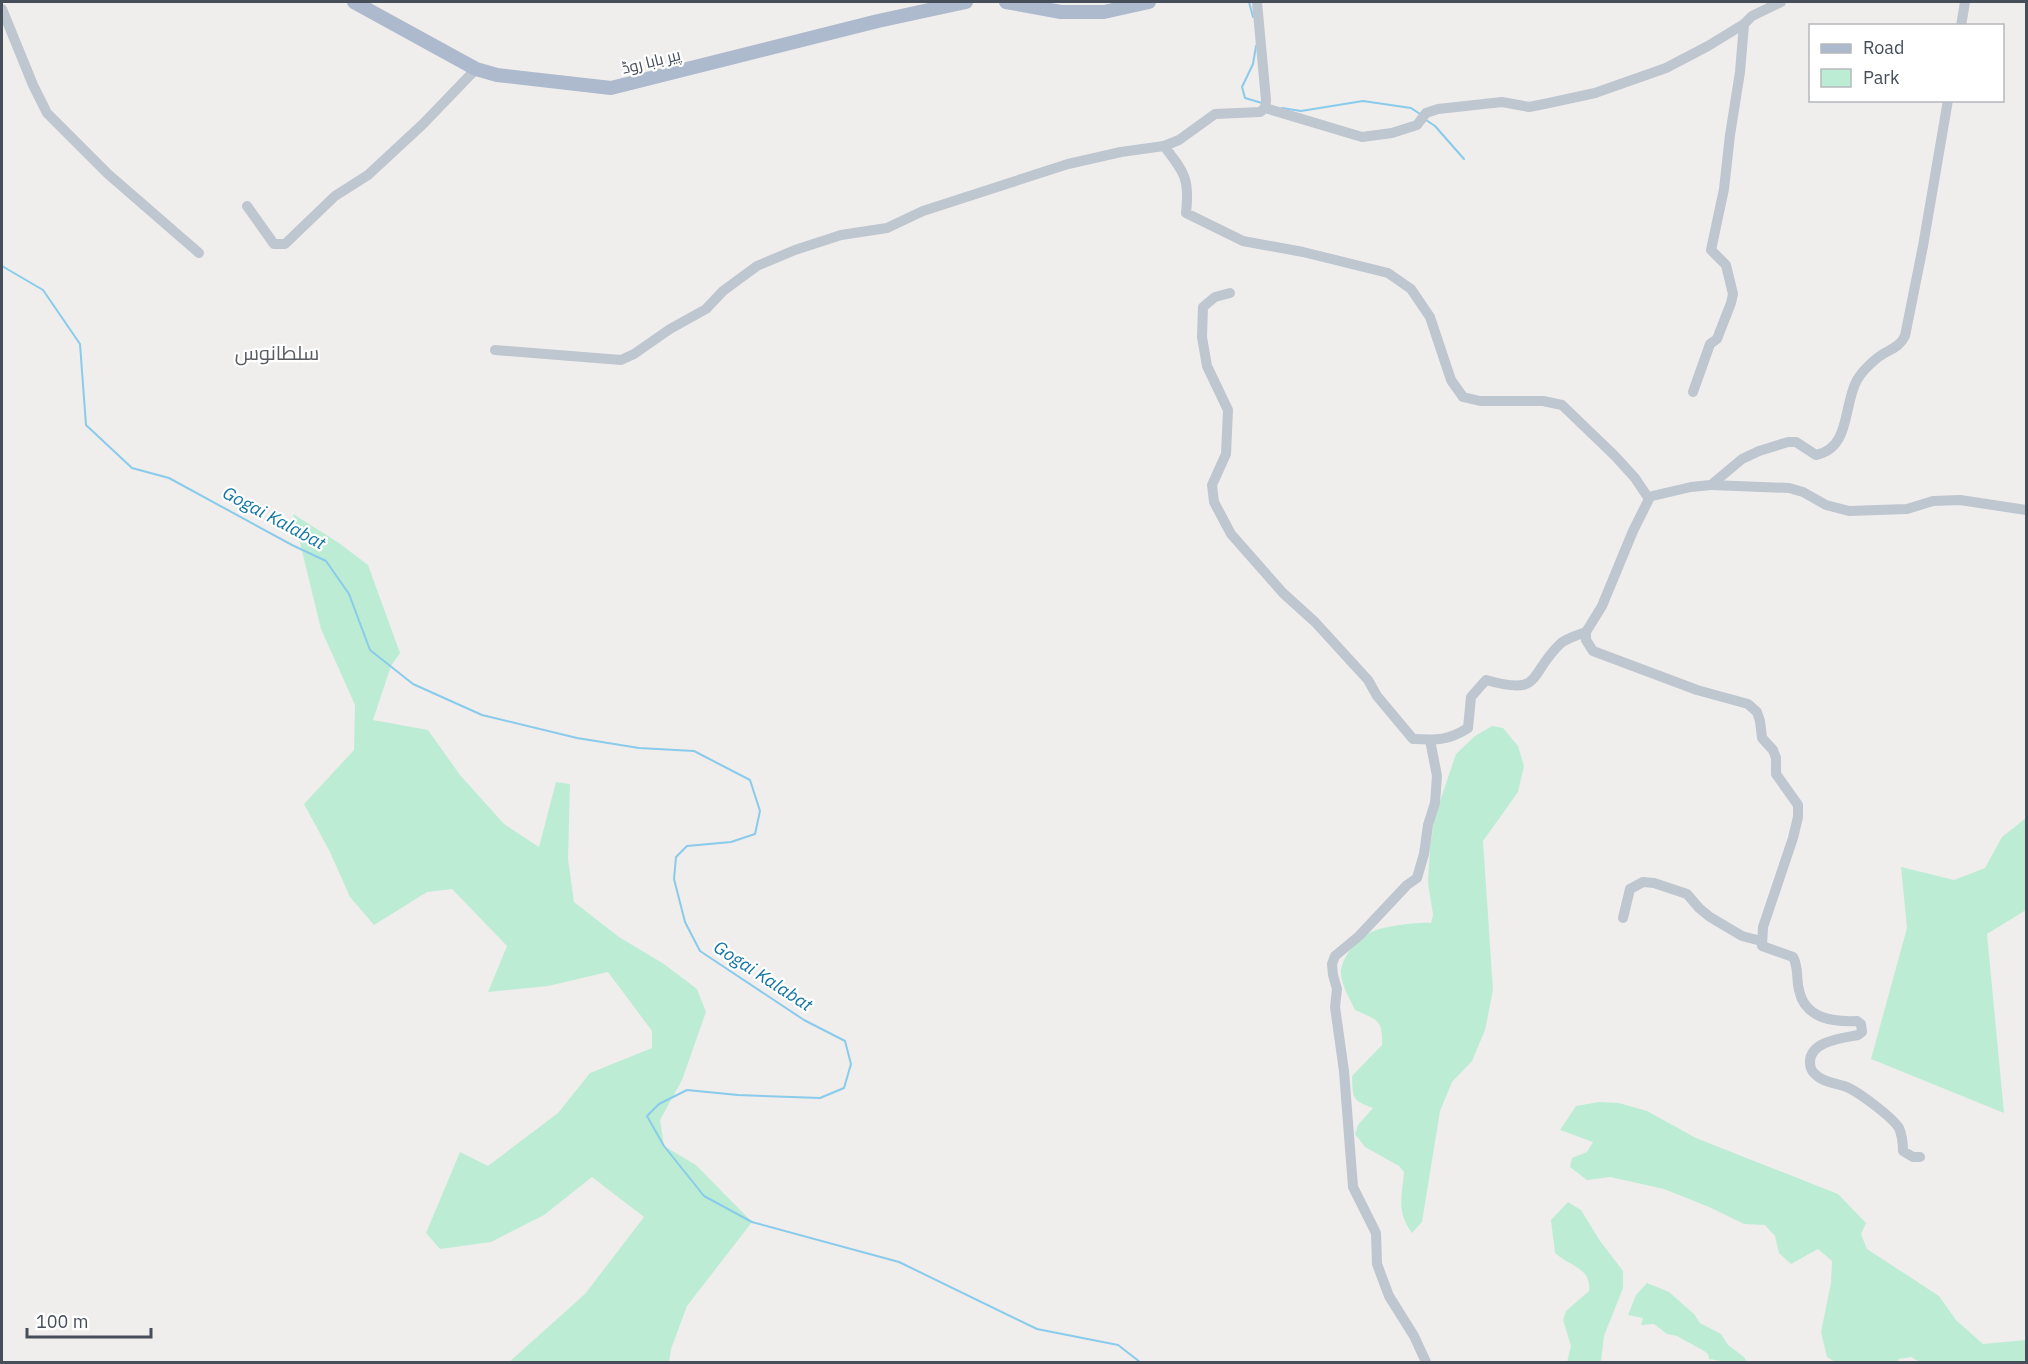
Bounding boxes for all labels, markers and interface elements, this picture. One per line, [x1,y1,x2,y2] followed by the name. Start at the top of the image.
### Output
[1809,24,2004,102] legend
[1863,36,1904,59] text: Road
[619,44,684,80] street label: پیر بابا روڈ
[1863,66,1900,89] text: Park
[235,339,319,366] district label: سلطانوس
[219,481,331,555] water label: Gogai Kalabat
[710,935,818,1017] water label: Gogai Kalabat
[27,1301,152,1339] scale bar
[36,1310,88,1333] text: 100 m

